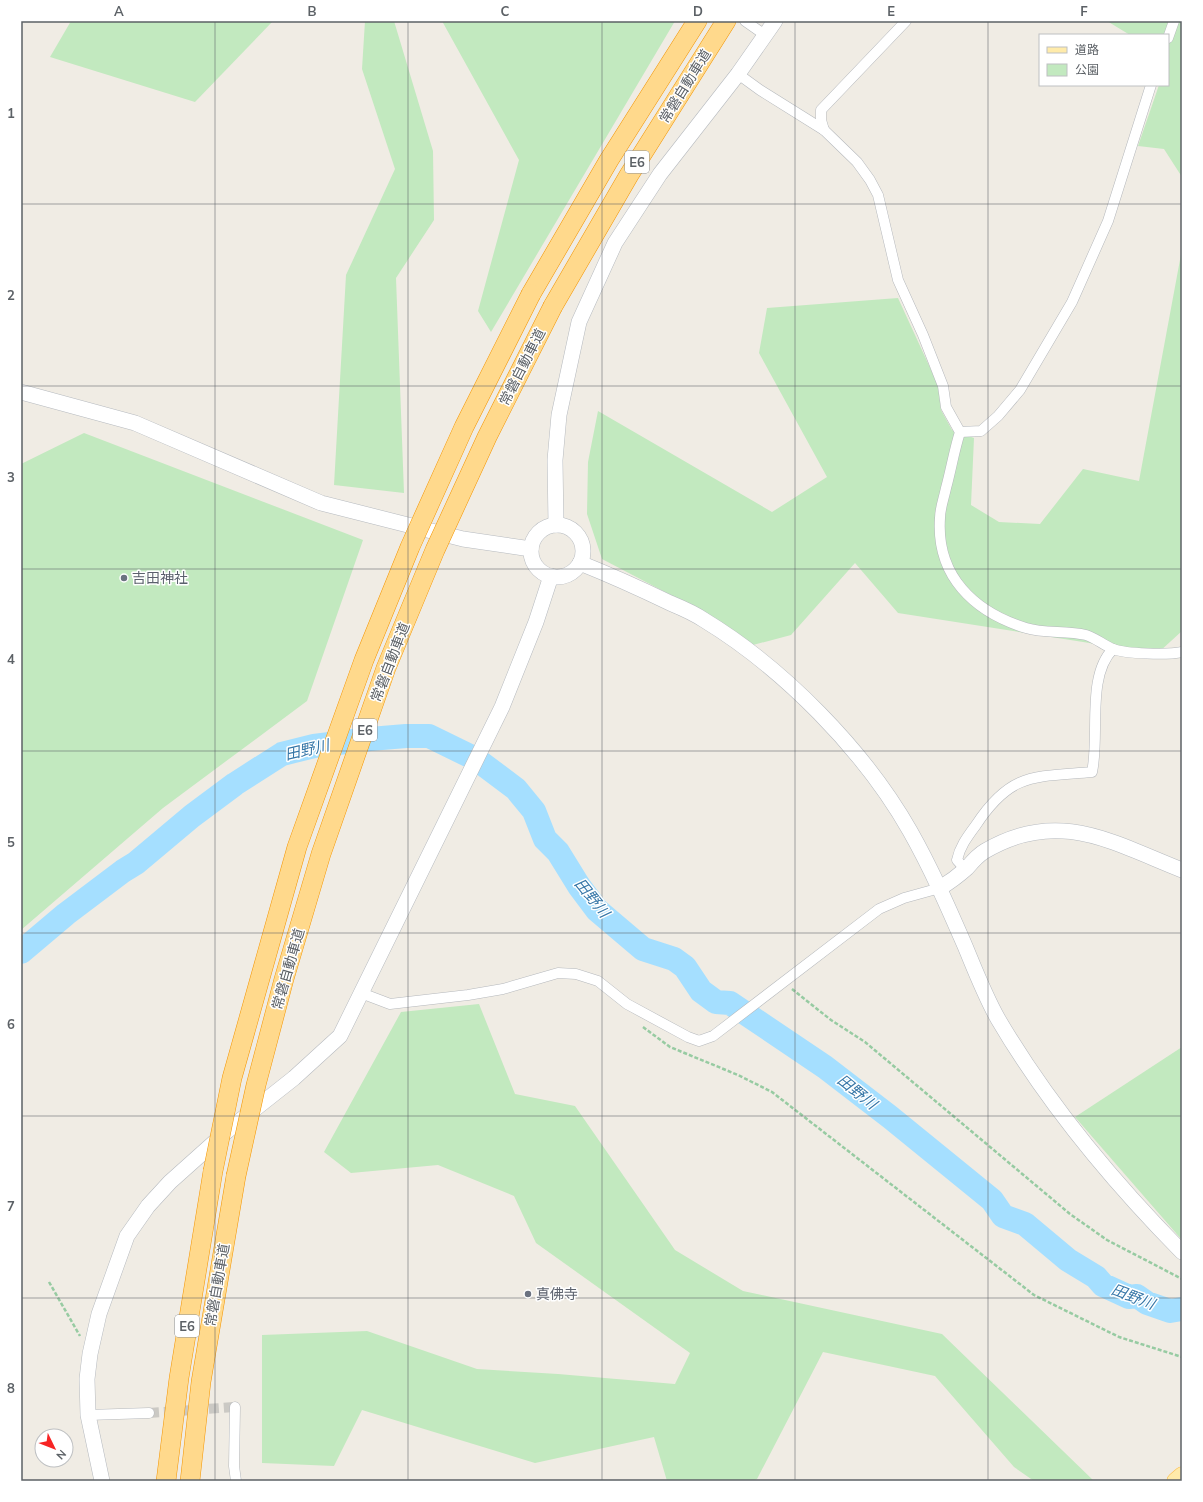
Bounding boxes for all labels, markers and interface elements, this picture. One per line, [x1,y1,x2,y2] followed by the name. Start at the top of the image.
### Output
[114,3,124,19] text: A
[308,3,317,19] text: B
[501,3,510,19] text: C
[693,3,703,19] text: D
[887,3,895,19] text: E
[1080,3,1088,19] text: F
[1039,34,1169,86] legend
[1075,42,1099,57] text: 道路
[655,46,715,126] street label: 常磐自動車道
[1075,62,1099,77] text: 公園
[7,105,15,121] text: 1
[625,151,649,173] road number: E6
[7,287,15,303] text: 2
[495,325,549,409] street label: 常磐自動車道
[7,469,15,485] text: 3
[132,569,188,587] place label: 吉田神社
[119,573,129,583] marker: 吉田神社
[367,620,413,704] street label: 常磐自動車道
[7,651,15,667] text: 4
[353,719,377,741] road number: E6
[283,735,333,764] water label: 田野川
[7,834,15,850] text: 5
[571,874,615,923] water label: 田野川
[268,926,308,1012] street label: 常磐自動車道
[7,1016,15,1032] text: 6
[834,1070,882,1114] water label: 田野川
[7,1198,15,1214] text: 7
[201,1242,233,1328] street label: 常磐自動車道
[1109,1280,1159,1314] water label: 田野川
[536,1285,578,1303] place label: 真佛寺
[523,1289,533,1299] marker: 真佛寺
[175,1315,199,1337] road number: E6
[7,1380,15,1396] text: 8
[34,1428,74,1468] north arrow
[53,1447,69,1463] text: N

